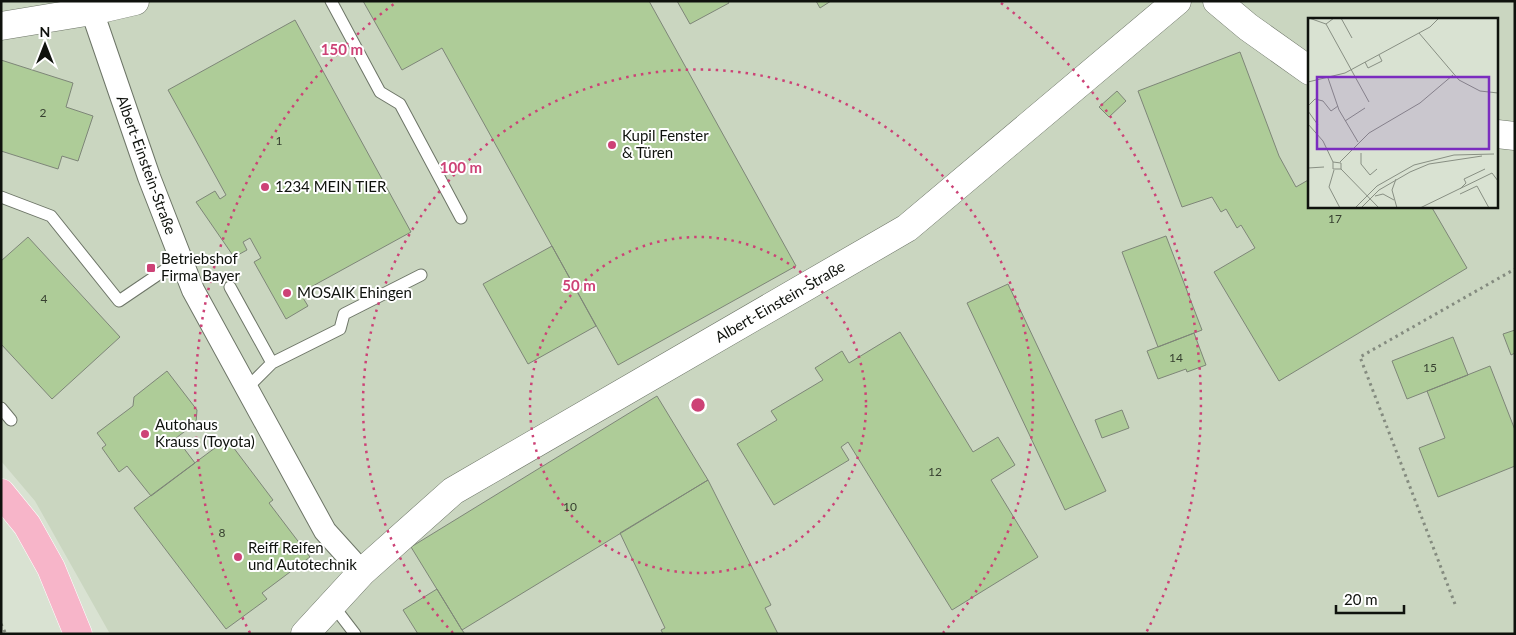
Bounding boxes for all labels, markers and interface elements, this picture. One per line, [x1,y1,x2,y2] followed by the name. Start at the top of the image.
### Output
[1308,18,1498,208] inset map
[20,20,70,70] north arrow
[40,23,50,40] text: N
[321,40,363,58] text: 150 m
[113,93,181,237] street label: Albert-Einstein-Straße
[40,105,47,120] house number: 2
[622,126,709,161] place label: Kupil Fenster & Türen
[276,133,283,148] house number: 1
[606,139,618,151] marker: Kupil Fenster & Türen
[440,158,482,176] text: 100 m
[275,177,387,195] place label: 1234 MEIN TIER
[259,181,271,193] marker: 1234 MEIN TIER
[1328,211,1342,226] house number: 17
[161,249,240,284] place label: Betriebshof Firma Bayer
[711,257,848,346] street label: Albert-Einstein-Straße
[145,262,157,274] marker: Betriebshof Firma Bayer
[562,276,596,294] text: 50 m
[297,283,412,301] place label: MOSAIK Ehingen
[281,287,293,299] marker: MOSAIK Ehingen
[41,291,48,306] house number: 4
[1169,350,1183,365] house number: 14
[1423,360,1437,375] house number: 15
[689,396,707,414] centre of rings
[155,415,255,450] place label: Autohaus Krauss (Toyota)
[139,428,151,440] marker: Autohaus Krauss (Toyota)
[928,464,942,479] house number: 12
[563,499,577,514] house number: 10
[219,525,226,540] house number: 8
[248,538,357,573] place label: Reiff Reifen und Autotechnik
[232,551,244,563] marker: Reiff Reifen und Autotechnik
[1336,582,1404,614] scale bar
[1344,590,1378,608] text: 20 m

